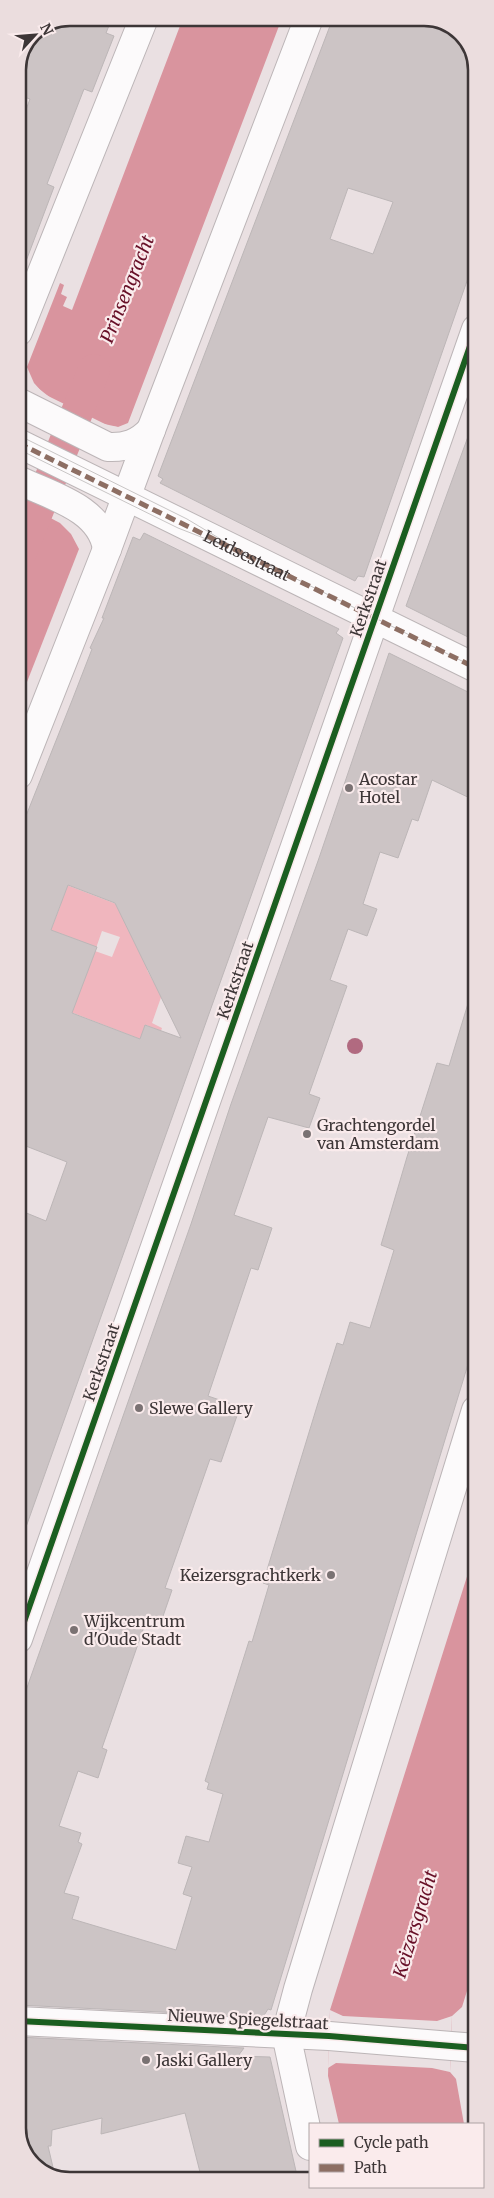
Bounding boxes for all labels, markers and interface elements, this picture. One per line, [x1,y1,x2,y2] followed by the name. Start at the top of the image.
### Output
[10,10,60,60] north arrow
[36,20,57,38] text: N
[95,231,159,346] water label: Prinsengracht
[200,526,294,586] street label: Leidsestraat
[345,556,391,640] street label: Kerkstraat
[358,769,417,807] place label: Acostar Hotel
[343,782,355,794] marker: Acostar Hotel
[212,938,258,1022] street label: Kerkstraat
[316,1115,439,1153] place label: Grachtengordel van Amsterdam
[301,1128,313,1140] marker: Grachtengordel van Amsterdam
[78,1320,124,1404] street label: Kerkstraat
[149,1398,253,1418] place label: Slewe Gallery
[133,1402,145,1414] marker: Slewe Gallery
[180,1565,322,1585] place label: Keizersgrachtkerk
[325,1569,337,1581] marker: Keizersgrachtkerk
[83,1611,185,1649] place label: Wijkcentrum d'Oude Stadt
[68,1624,80,1636] marker: Wijkcentrum d'Oude Stadt
[388,1867,442,1981] water label: Keizersgracht
[167,2005,330,2033] street label: Nieuwe Spiegelstraat
[155,2050,253,2070] place label: Jaski Gallery
[140,2054,152,2066] marker: Jaski Gallery
[309,2123,484,2188] legend
[354,2133,429,2152] text: Cycle path
[354,2158,387,2177] text: Path

